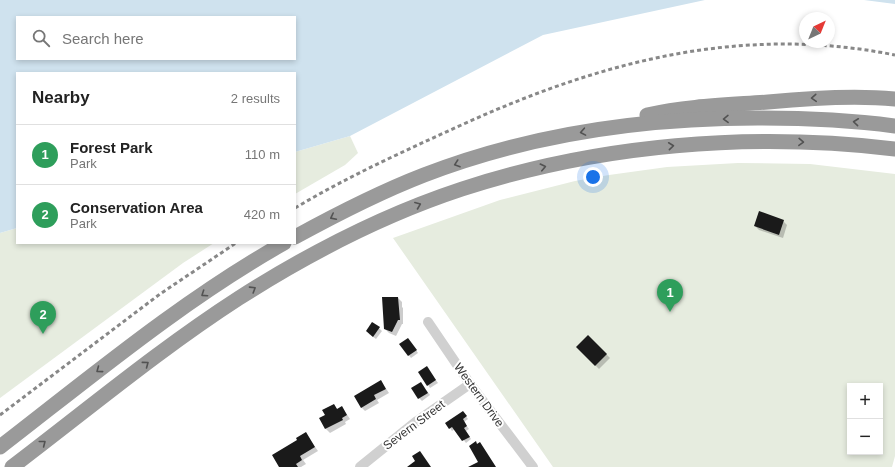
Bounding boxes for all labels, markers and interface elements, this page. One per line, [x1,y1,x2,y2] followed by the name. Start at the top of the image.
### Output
[799,12,835,48] north arrow
[16,16,296,60] search box
[30,27,52,49] icon: search
[62,30,144,47] text: Search here
[32,88,90,107] text: Nearby
[231,91,280,106] text: 2 results
[811,94,817,103] one-way arrow
[723,115,729,123] one-way arrow
[853,118,859,127] one-way arrow
[580,127,586,136] one-way arrow
[798,138,804,147] one-way arrow
[70,139,153,156] text: Forest Park
[668,142,674,151] one-way arrow
[41,147,49,162] text: 1
[245,147,280,162] text: 110 m
[70,156,97,171] text: Park
[454,159,461,167] one-way arrow
[540,164,546,172] one-way arrow
[583,167,603,187] your location
[70,199,203,216] text: Conservation Area
[414,202,422,210] one-way arrow
[41,207,49,222] text: 2
[244,207,280,222] text: 420 m
[329,212,337,220] one-way arrow
[70,216,97,231] text: Park
[657,279,683,312] pin: 1
[249,287,256,294] one-way arrow
[201,289,208,296] one-way arrow
[30,301,56,334] pin: 2
[451,360,507,430] street label: Western Drive
[142,362,149,369] one-way arrow
[96,365,103,373] one-way arrow
[847,383,883,455] map controls
[847,383,883,419] button: +
[380,397,448,453] street label: Severn Street
[847,419,883,455] button: −
[39,441,46,448] one-way arrow

